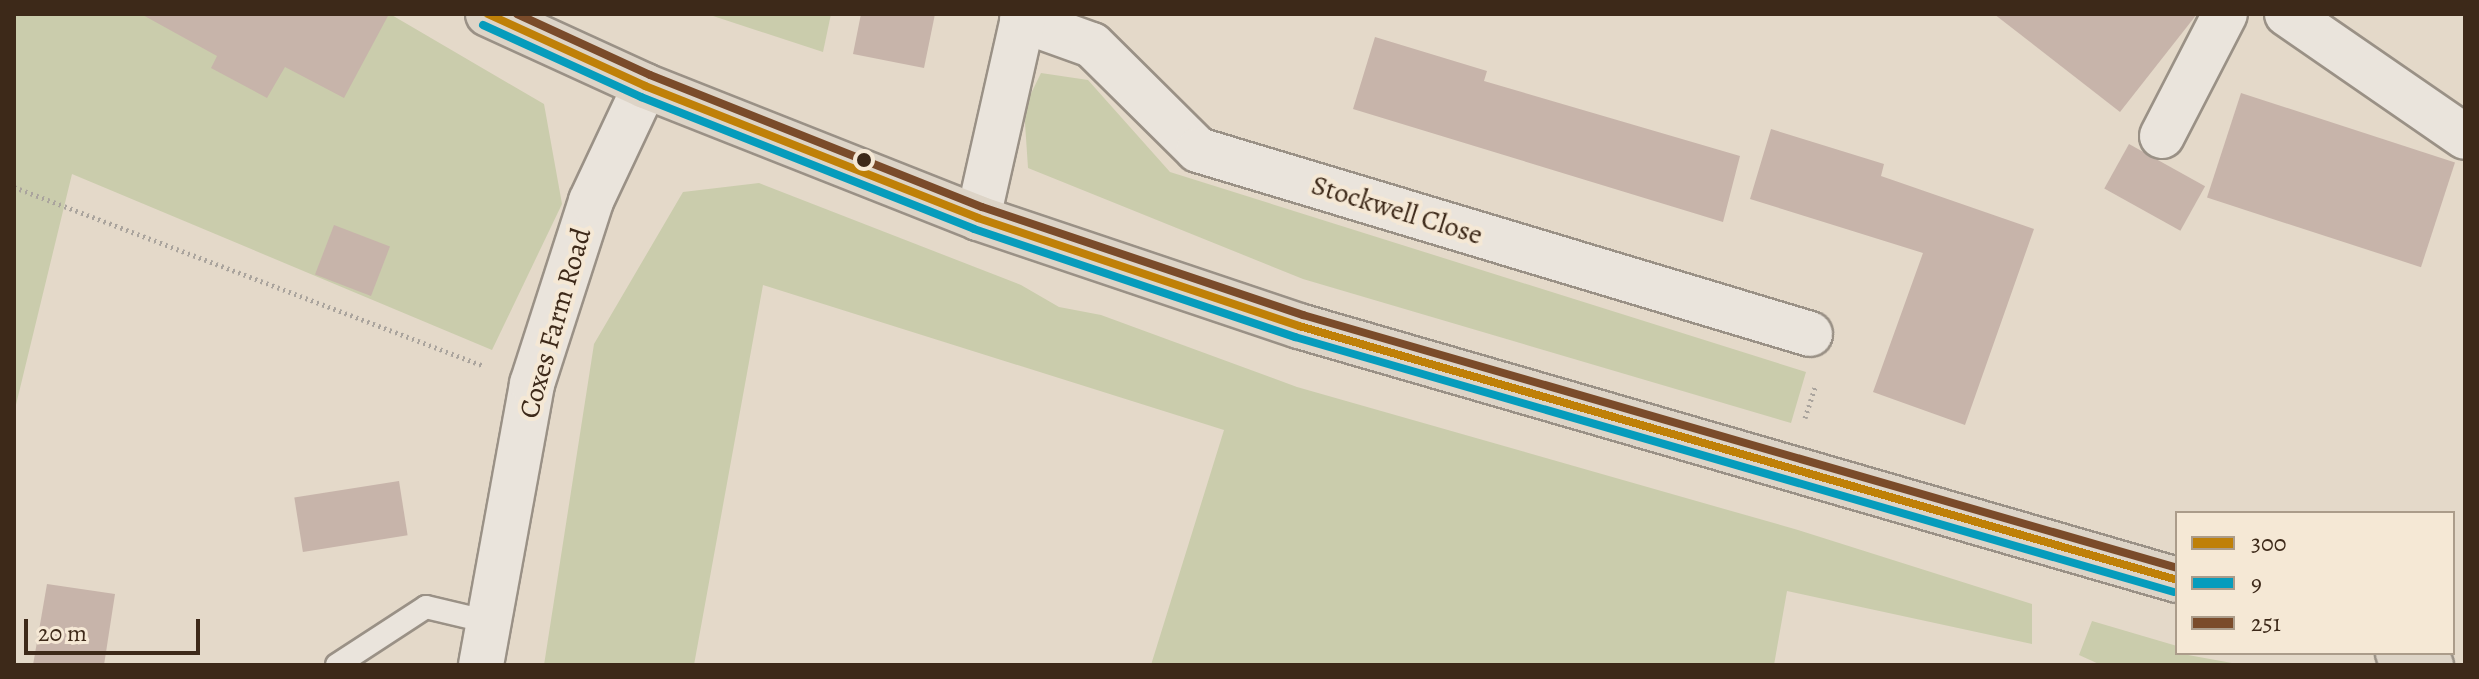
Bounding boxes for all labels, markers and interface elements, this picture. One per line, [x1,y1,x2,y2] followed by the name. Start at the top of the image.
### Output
[856,152,872,168] unlabelled marker
[1307,168,1487,252] street label: Stockwell Close
[512,224,598,422] street label: Coxes Farm Road
[2175,511,2455,655] legend
[2251,527,2287,559] text: 300
[2251,567,2262,599] text: 9
[28,603,204,653] scale bar
[2251,607,2281,639] text: 251
[38,617,87,649] text: 20 m

